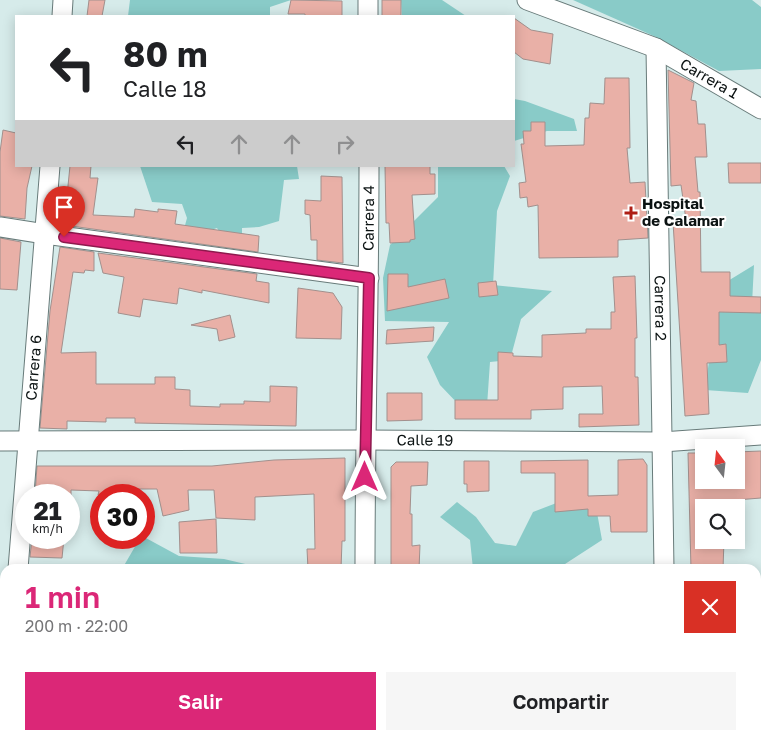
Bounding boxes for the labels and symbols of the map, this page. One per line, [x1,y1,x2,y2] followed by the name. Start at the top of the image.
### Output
[677,54,742,102] street label: Carrera 1
[359,185,377,251] street label: Carrera 4
[43,186,85,237] pin
[642,194,725,229] place label: Hospital de Calamar
[624,206,638,220] marker: Hospital de Calamar
[651,275,670,341] street label: Carrera 2
[21,334,45,401] street label: Carrera 6
[396,430,454,449] street label: Calle 19
[695,439,745,489] north arrow
[338,450,390,502] position arrow
[90,484,155,549] speed limit sign: 30

